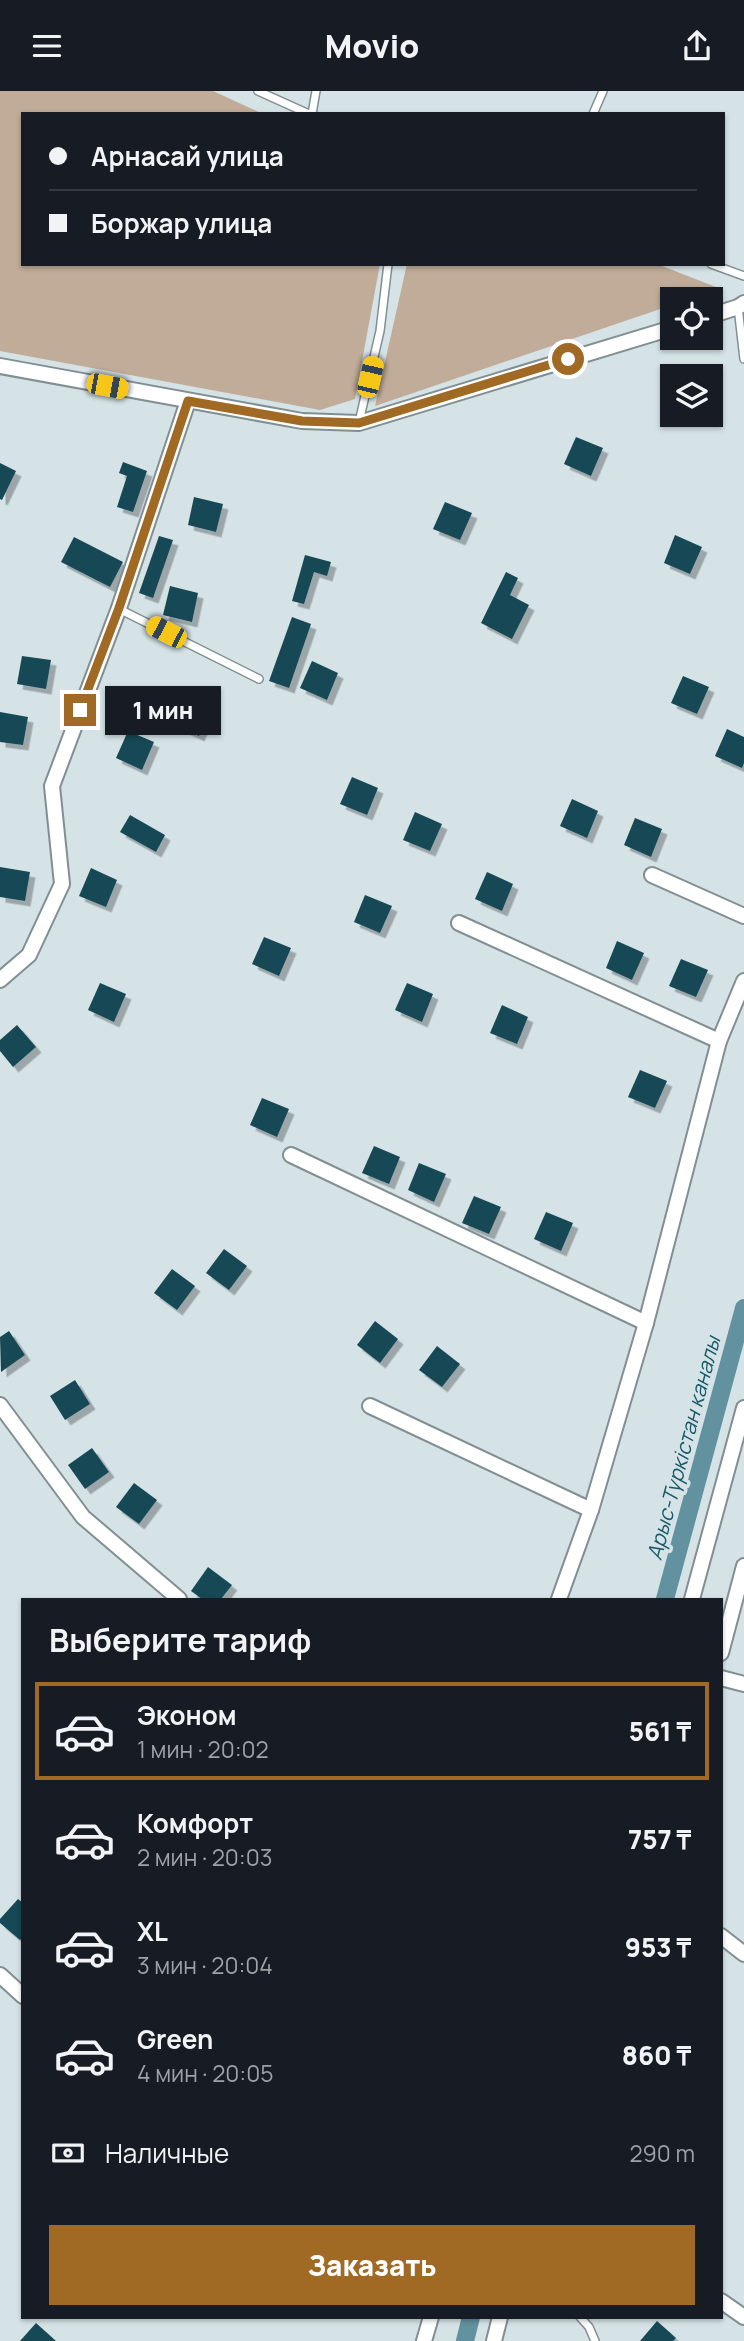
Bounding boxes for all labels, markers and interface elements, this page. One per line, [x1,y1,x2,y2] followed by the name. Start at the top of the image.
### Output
[325,24,419,68] text: Movio
[28,27,66,65] icon: menu
[678,27,716,65] icon: share
[91,138,284,174] text: Арнасай улица
[91,205,272,241] text: Боржар улица
[660,287,723,427] map controls
[660,287,723,350] button: locate
[552,343,584,375] route start
[356,354,385,400] car
[660,364,723,427] button: layers
[85,372,130,400] car
[143,613,190,651] car
[104,685,220,735] callout: 1 мин
[64,694,96,726] route end
[133,694,193,726] text: 1 мин
[640,1331,727,1563] water label: Арыс-Түркістан каналы
[49,1618,311,1662] text: Выберите тариф
[137,1697,237,1733] text: Эконом
[53,1700,116,1763] icon: car
[629,1713,691,1749] text: 561 ₸
[137,1733,269,1765] text: 1 мин · 20:02
[137,1805,253,1841] text: Комфорт
[53,1808,116,1871] icon: car
[628,1821,691,1857] text: 757 ₸
[137,1841,272,1873] text: 2 мин · 20:03
[137,1913,168,1949] text: XL
[53,1916,116,1979] icon: car
[625,1929,691,1965] text: 953 ₸
[137,1949,273,1981] text: 3 мин · 20:04
[137,2021,213,2057] text: Green
[53,2024,116,2087] icon: car
[622,2037,691,2073] text: 860 ₸
[137,2057,273,2089] text: 4 мин · 20:05
[49,2134,87,2172] icon: cash
[105,2135,229,2171] text: Наличные
[629,2137,695,2169] text: 290 m
[49,2225,695,2305] button: Заказать

